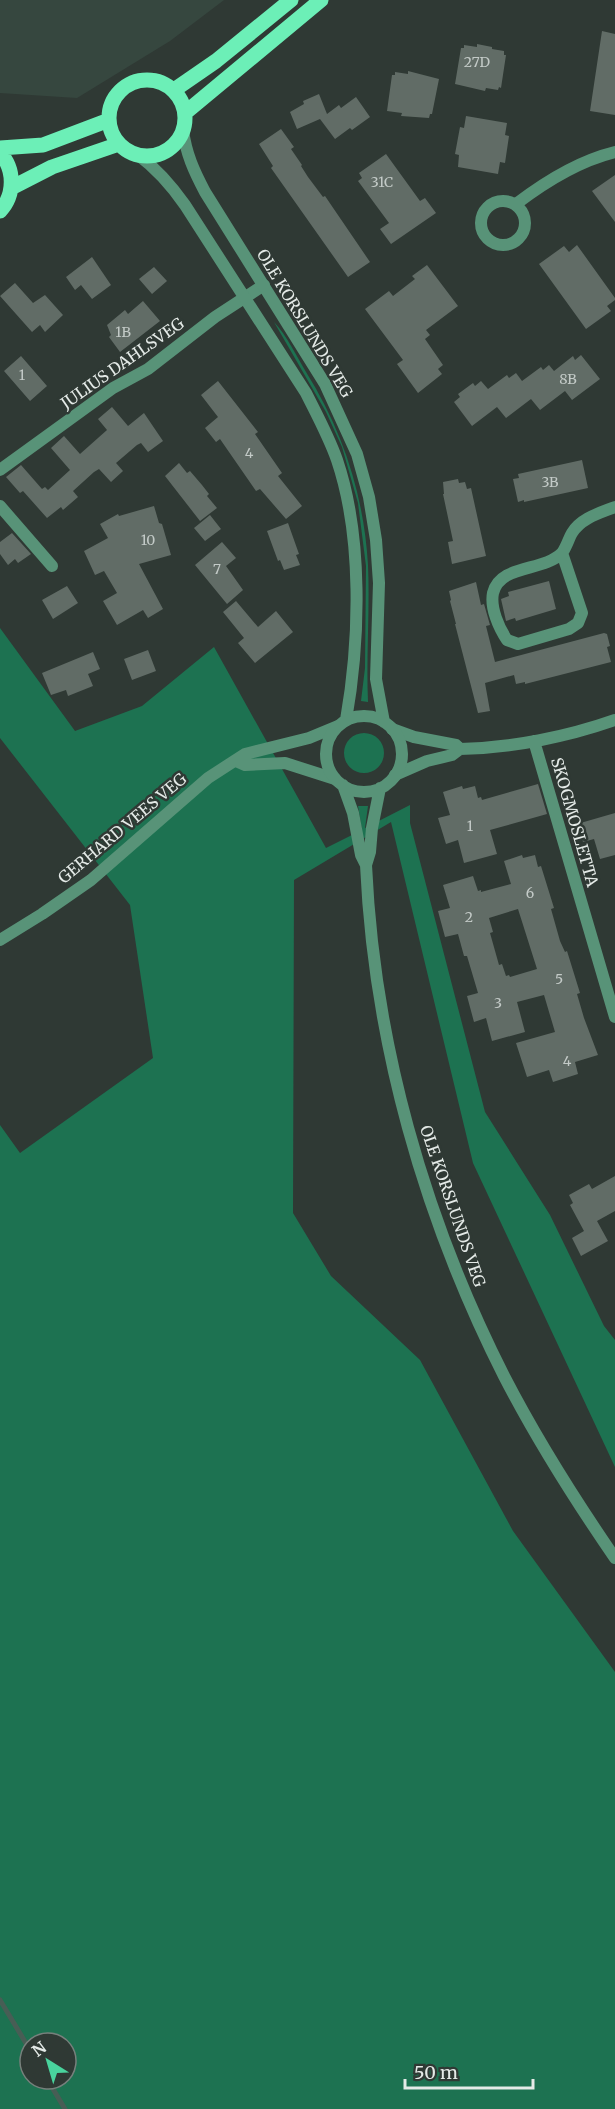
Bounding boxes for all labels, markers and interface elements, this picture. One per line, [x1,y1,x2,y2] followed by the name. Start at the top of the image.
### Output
[464,53,491,71] house number: 27D
[371,173,393,191] house number: 31C
[253,245,357,401] street label: OLE KORSLUNDS VEG
[56,313,188,414] street label: JULIUS DAHLSVEG
[115,323,131,341] house number: 1B
[19,366,25,384] house number: 1
[559,370,577,388] house number: 8B
[245,444,254,462] house number: 4
[542,473,558,491] house number: 3B
[141,531,155,549] house number: 10
[213,560,221,578] house number: 7
[547,755,603,890] street label: SKOGMOSLETTA
[54,768,191,887] street label: GERHARD VEES VEG
[467,817,473,835] house number: 1
[526,884,534,902] house number: 6
[465,908,473,926] house number: 2
[555,970,563,988] house number: 5
[494,994,502,1012] house number: 3
[563,1052,572,1070] house number: 4
[416,1123,490,1290] street label: OLE KORSLUNDS VEG
[18,2031,78,2091] north arrow
[28,2037,50,2061] text: N
[405,2052,532,2090] scale bar
[414,2061,458,2084] text: 50 m

